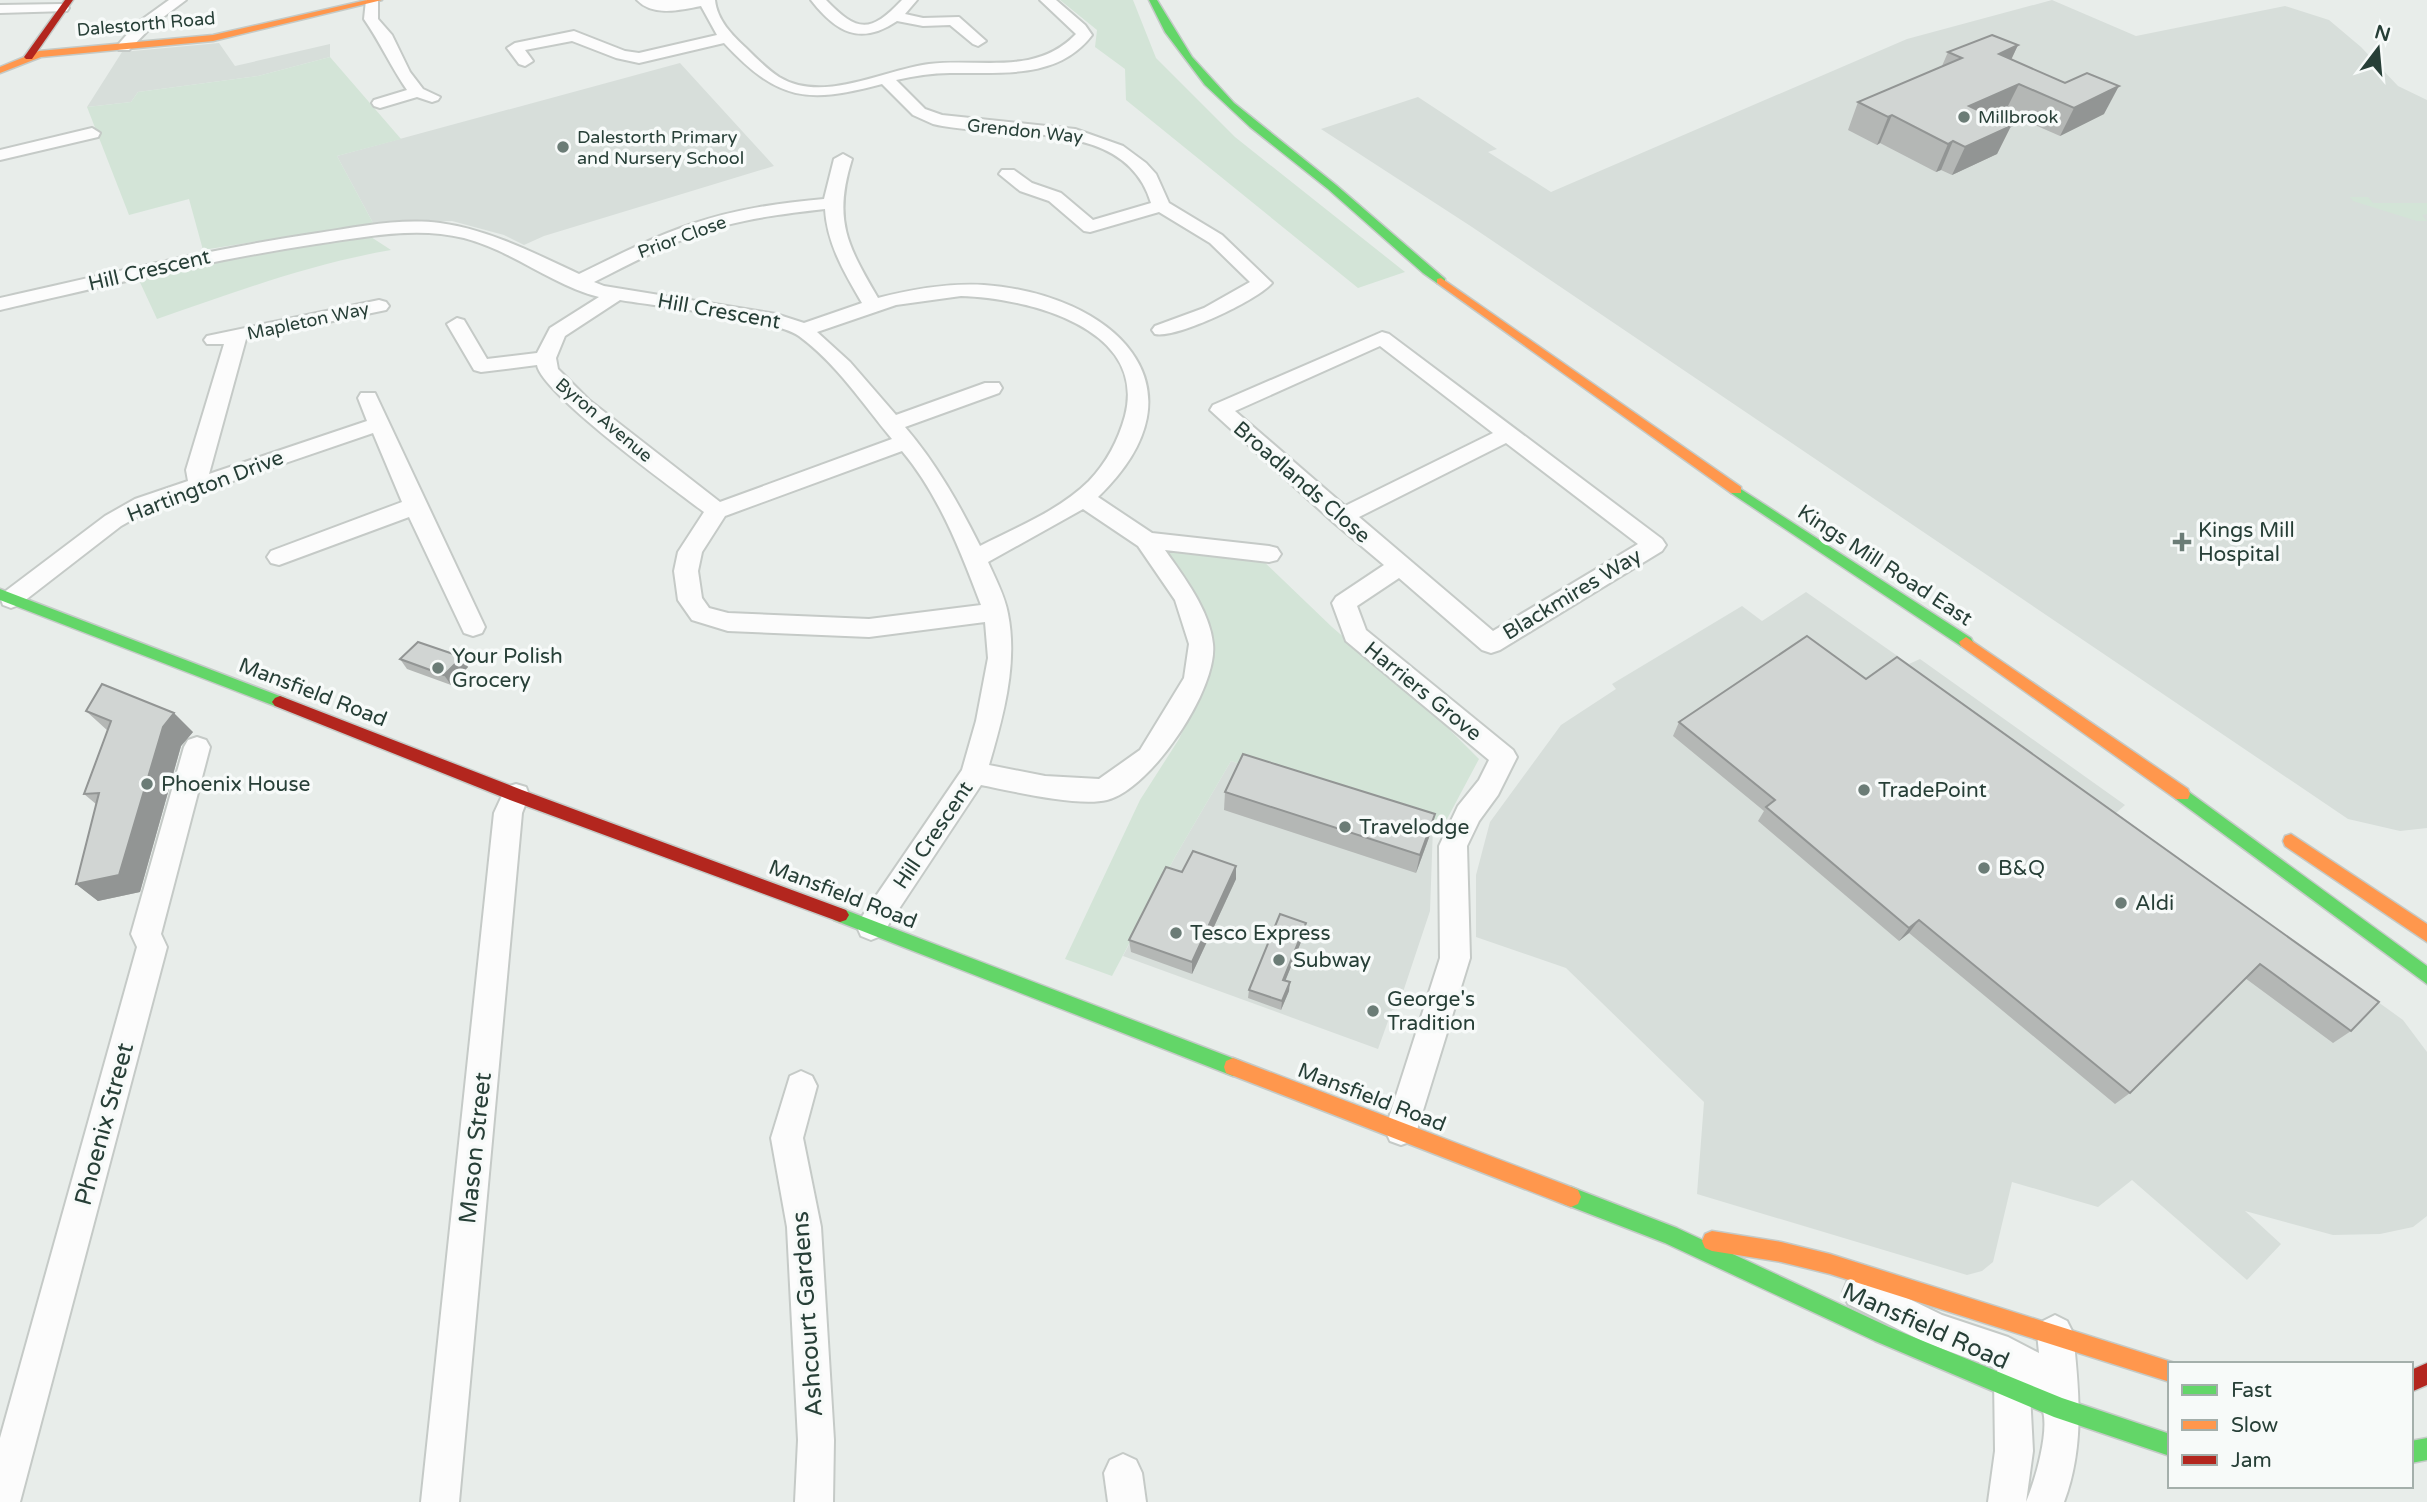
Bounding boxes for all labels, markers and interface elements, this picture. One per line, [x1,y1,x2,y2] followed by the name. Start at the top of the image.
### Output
[76,7,216,41] street label: Dalestorth Road
[2343,14,2413,84] north arrow
[2372,21,2393,46] text: N
[1978,106,2059,128] place label: Millbrook
[1956,109,1972,125] marker: Millbrook
[966,114,1084,148] street label: Grendon Way
[577,126,744,169] place label: Dalestorth Primary and Nursery School
[555,139,571,155] marker: Dalestorth Primary and Nursery School
[635,211,729,263] street label: Prior Close
[86,244,213,297] street label: Hill Crescent
[655,288,782,335] street label: Hill Crescent
[245,297,371,345] street label: Mapleton Way
[551,373,657,467] street label: Byron Avenue
[1228,416,1375,549] street label: Broadlands Close
[123,445,287,528] street label: Hartington Drive
[1793,500,1977,631] street label: Kings Mill Road East
[2198,518,2295,567] place label: Kings Mill Hospital
[2172,532,2192,552] marker: Kings Mill Hospital
[1499,543,1646,646] street label: Blackmires Way
[1359,637,1486,746] street label: Harriers Grove
[452,644,563,693] place label: Your Polish Grocery
[235,653,391,732] street label: Mansfield Road
[430,660,446,676] marker: Your Polish Grocery
[161,772,310,797] place label: Phoenix House
[139,776,155,792] marker: Phoenix House
[888,777,979,894] street label: Hill Crescent
[1878,778,1987,803] place label: TradePoint
[1856,782,1872,798] marker: TradePoint
[1359,815,1470,840] place label: Travelodge
[1337,819,1353,835] marker: Travelodge
[765,855,921,934] street label: Mansfield Road
[1998,856,2045,881] place label: B&Q
[1976,860,1992,876] marker: B&Q
[2135,891,2174,916] place label: Aldi
[2113,895,2129,911] marker: Aldi
[1190,921,1331,946] place label: Tesco Express
[1168,925,1184,941] marker: Tesco Express
[1293,948,1371,973] place label: Subway
[1271,952,1287,968] marker: Subway
[1387,987,1476,1036] place label: George's Tradition
[1365,1003,1381,1019] marker: George's Tradition
[69,1040,140,1209] street label: Phoenix Street
[1294,1058,1450,1137] street label: Mansfield Road
[453,1071,498,1225] street label: Mason Street
[786,1210,829,1418] street label: Ashcourt Gardens
[1838,1277,2014,1376] street label: Mansfield Road
[2168,1362,2413,1488] legend
[2231,1378,2272,1403] text: Fast
[2231,1413,2279,1438] text: Slow
[2231,1448,2272,1473] text: Jam

